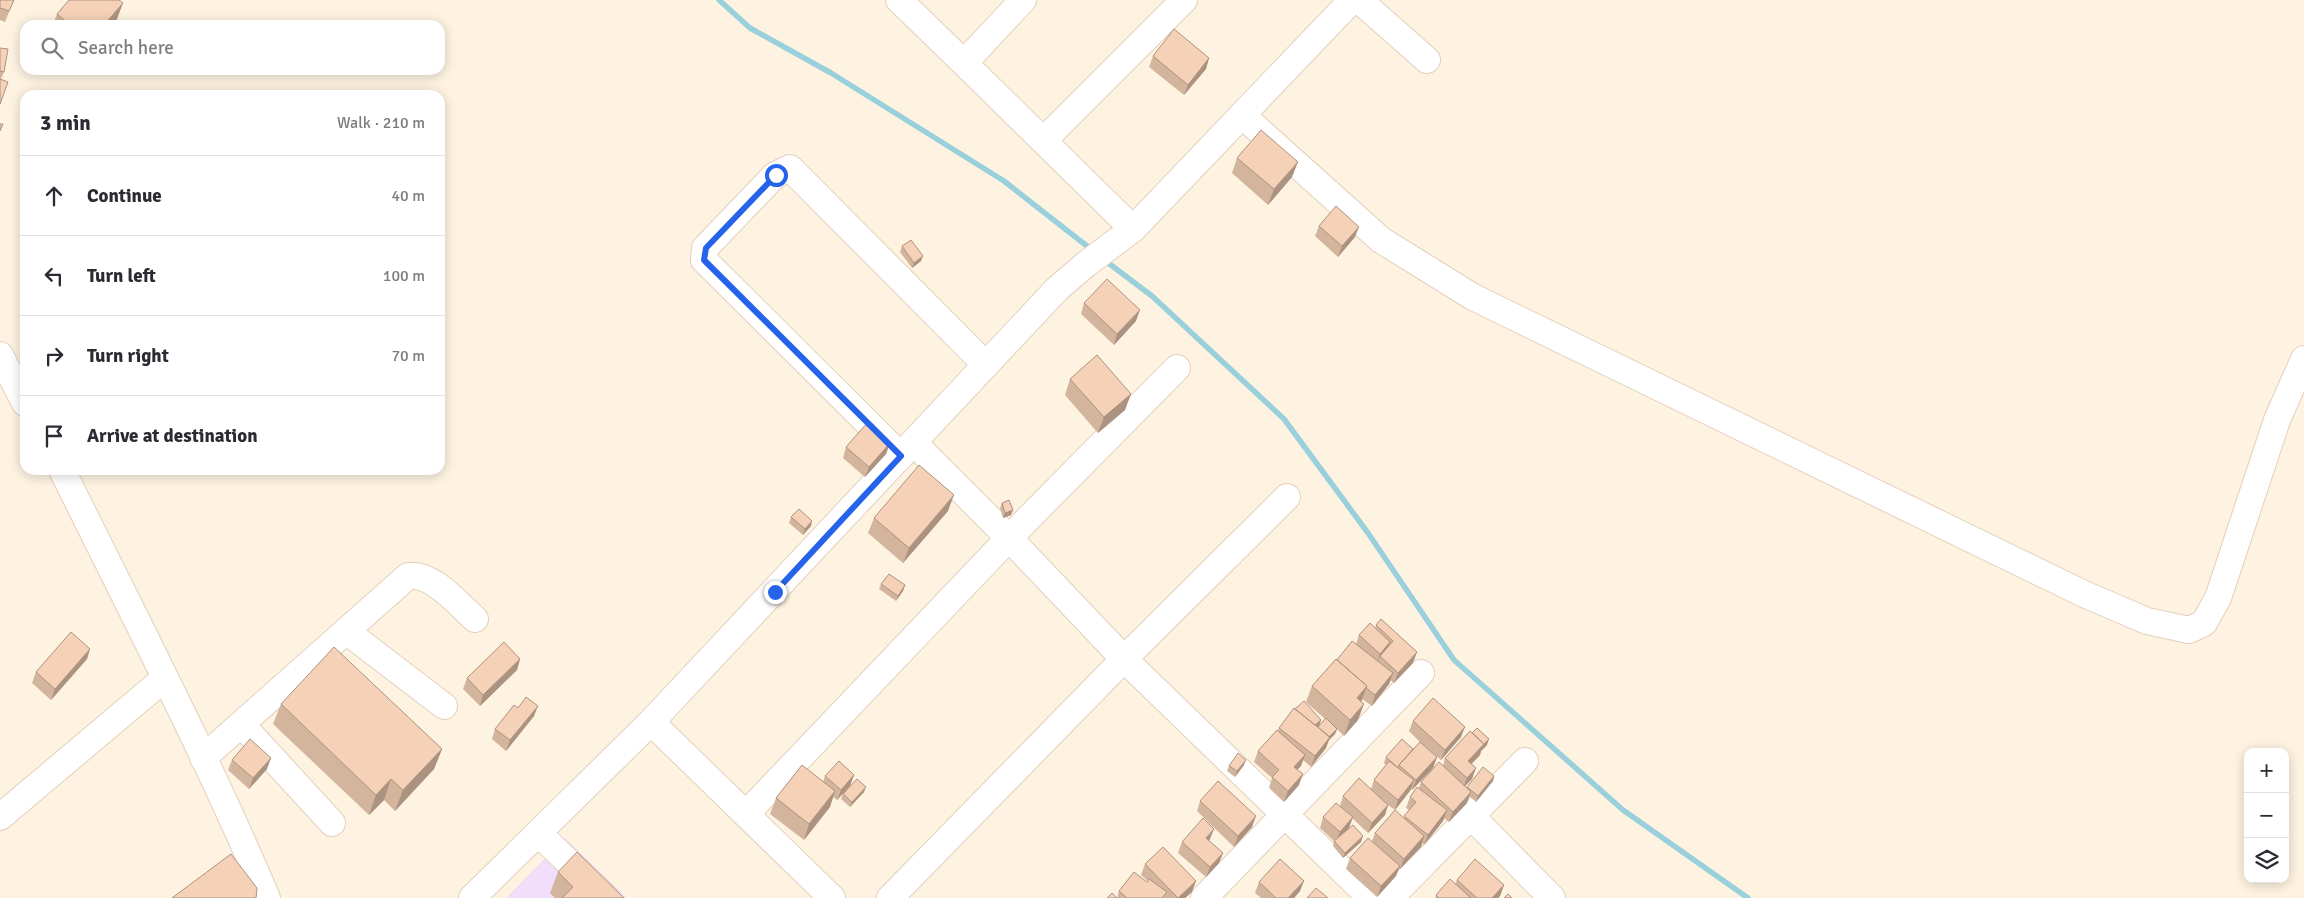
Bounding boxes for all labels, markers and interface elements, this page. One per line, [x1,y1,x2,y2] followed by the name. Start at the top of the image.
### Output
[20,20,445,75] search box
[38,34,66,62] icon: search
[78,36,174,60] text: Search here
[40,110,91,136] text: 3 min
[337,113,425,133] text: Walk · 210 m
[765,164,788,187] route start
[40,182,68,210] icon: ahead
[87,184,162,208] text: Continue
[391,186,425,206] text: 40 m
[40,262,68,290] icon: left
[87,264,156,288] text: Turn left
[383,266,425,286] text: 100 m
[40,342,68,370] icon: right
[87,344,169,368] text: Turn right
[391,346,425,366] text: 70 m
[40,422,68,450] icon: arrive
[87,424,258,448] text: Arrive at destination
[764,581,787,604] route end
[2244,748,2289,883] map controls
[2244,748,2289,793] button: +
[2244,793,2289,838] button: −
[2244,838,2289,883] button: layers

